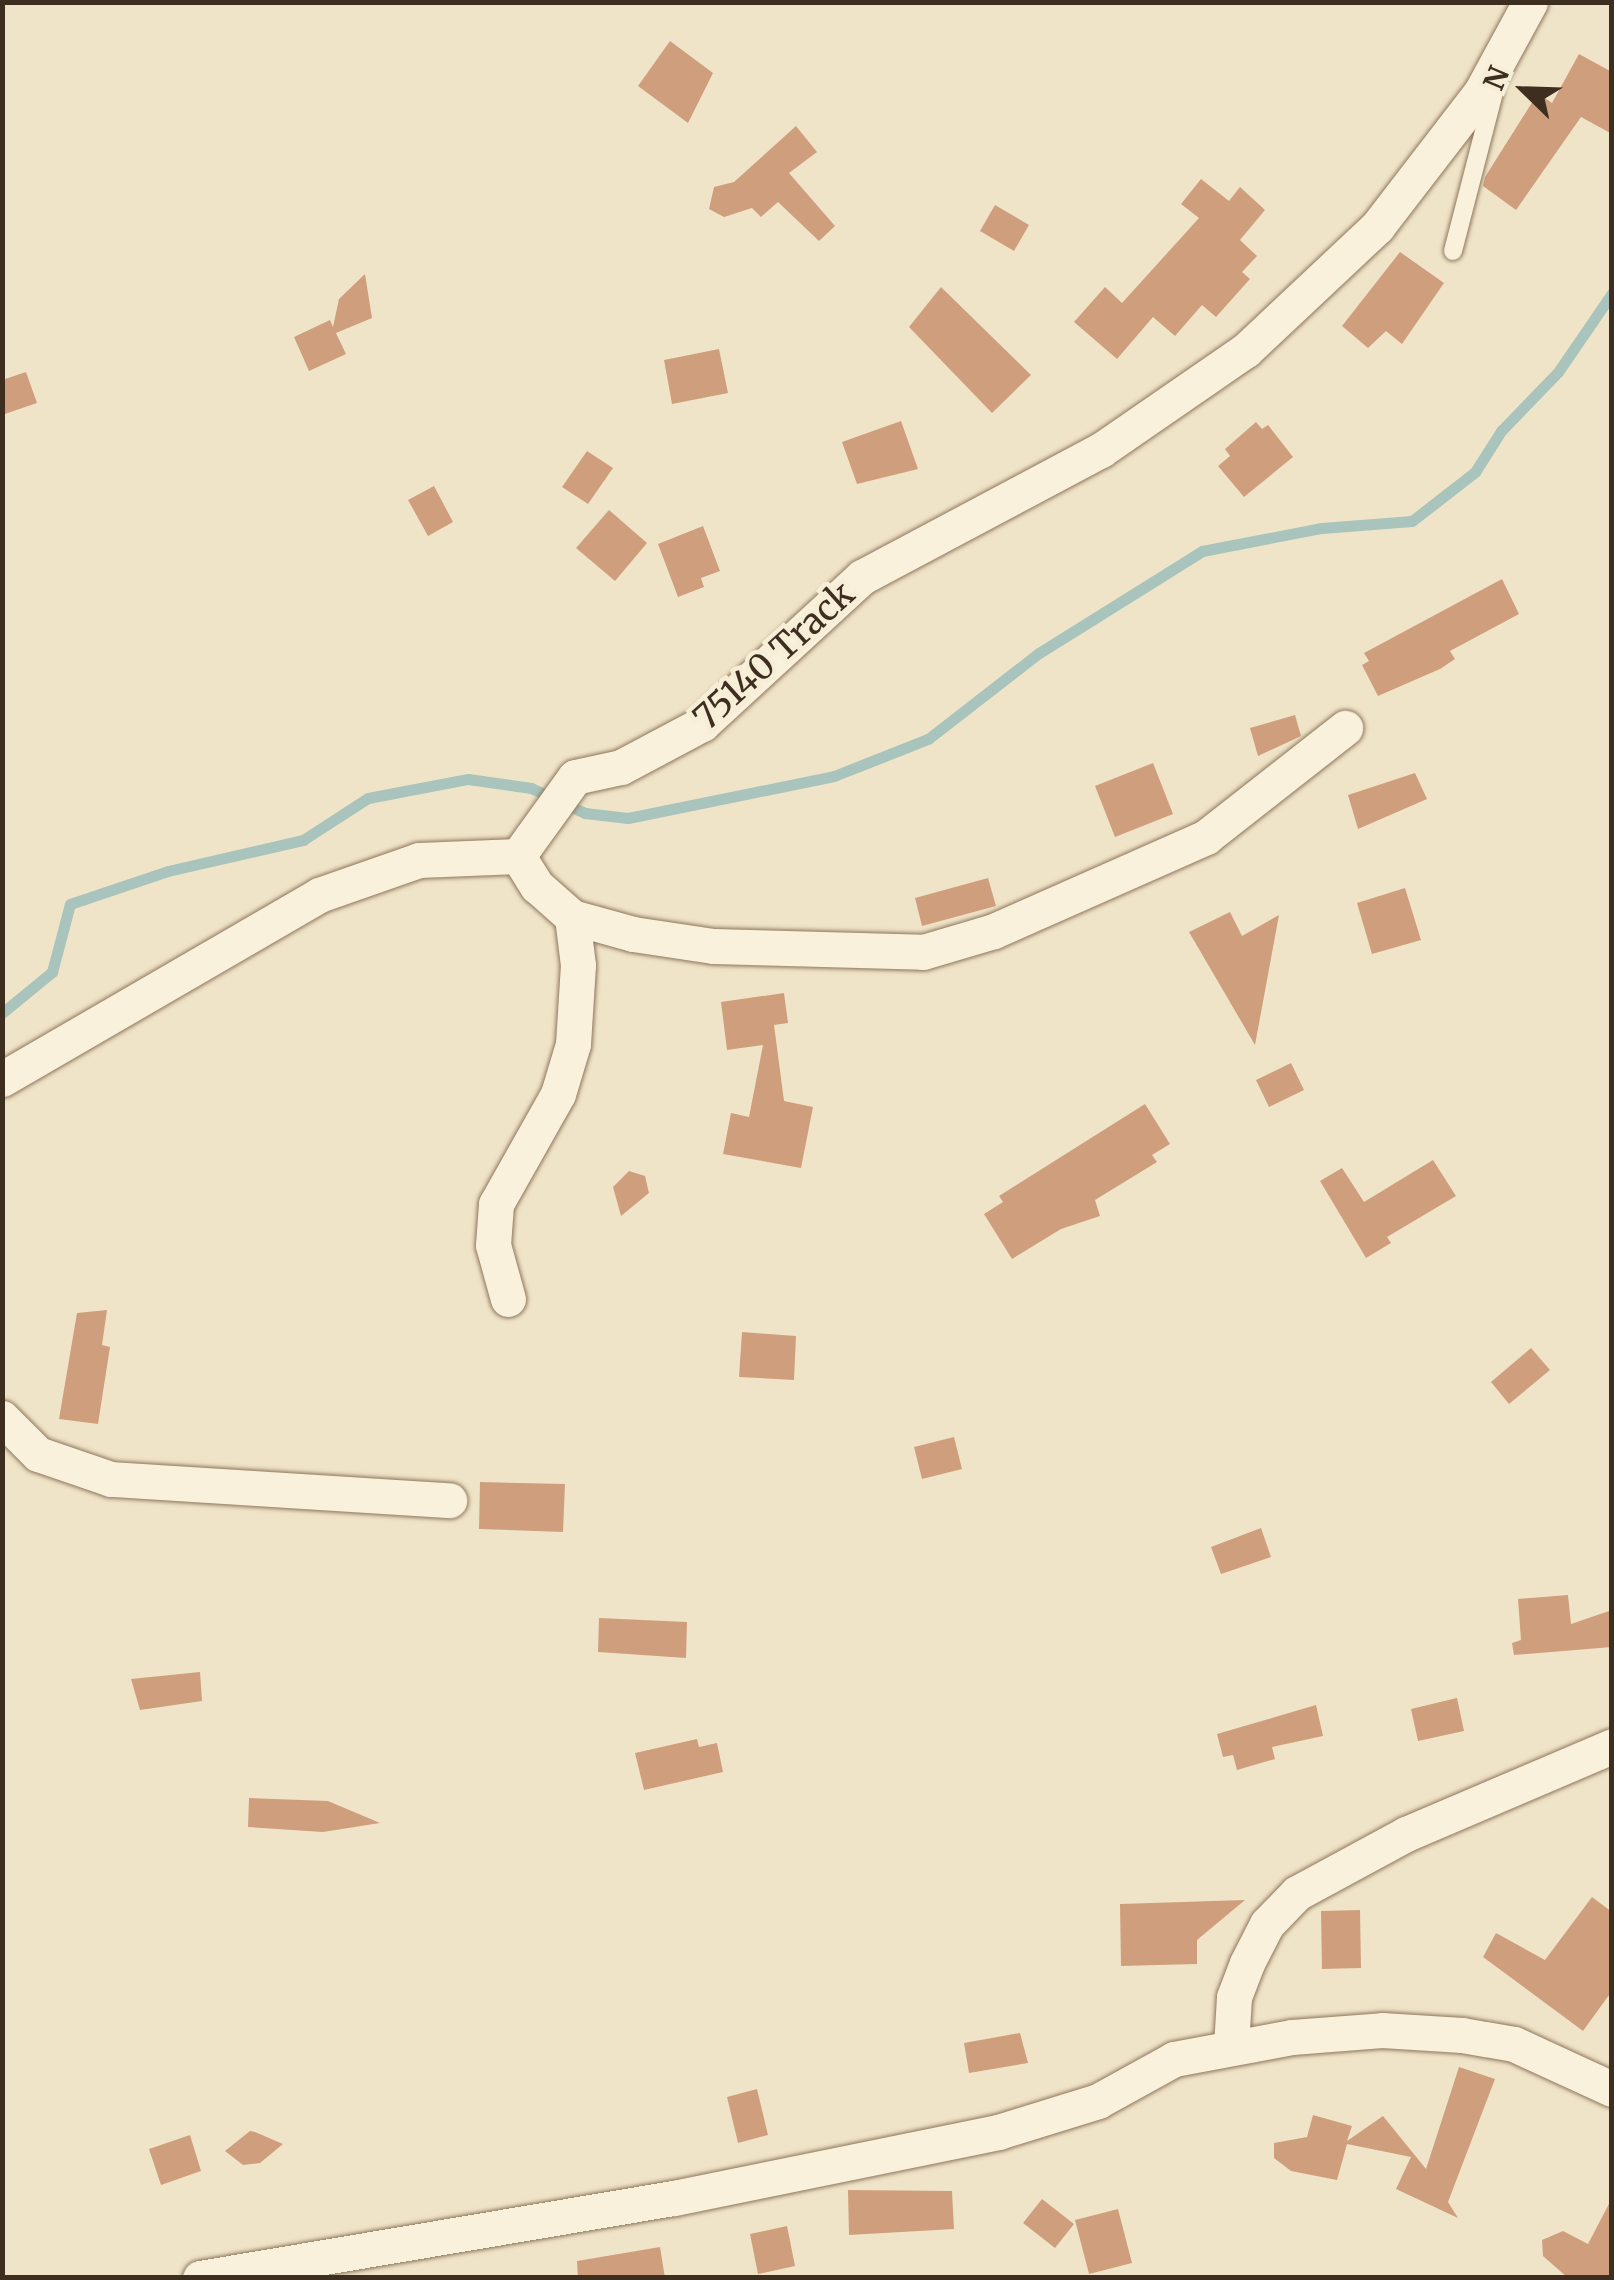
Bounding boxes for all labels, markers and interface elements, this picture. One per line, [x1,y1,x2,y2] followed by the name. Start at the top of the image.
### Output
[1474,40,1574,140] north arrow
[1475,61,1517,95] text: N
[685,573,863,739] street label: 75140 Track

